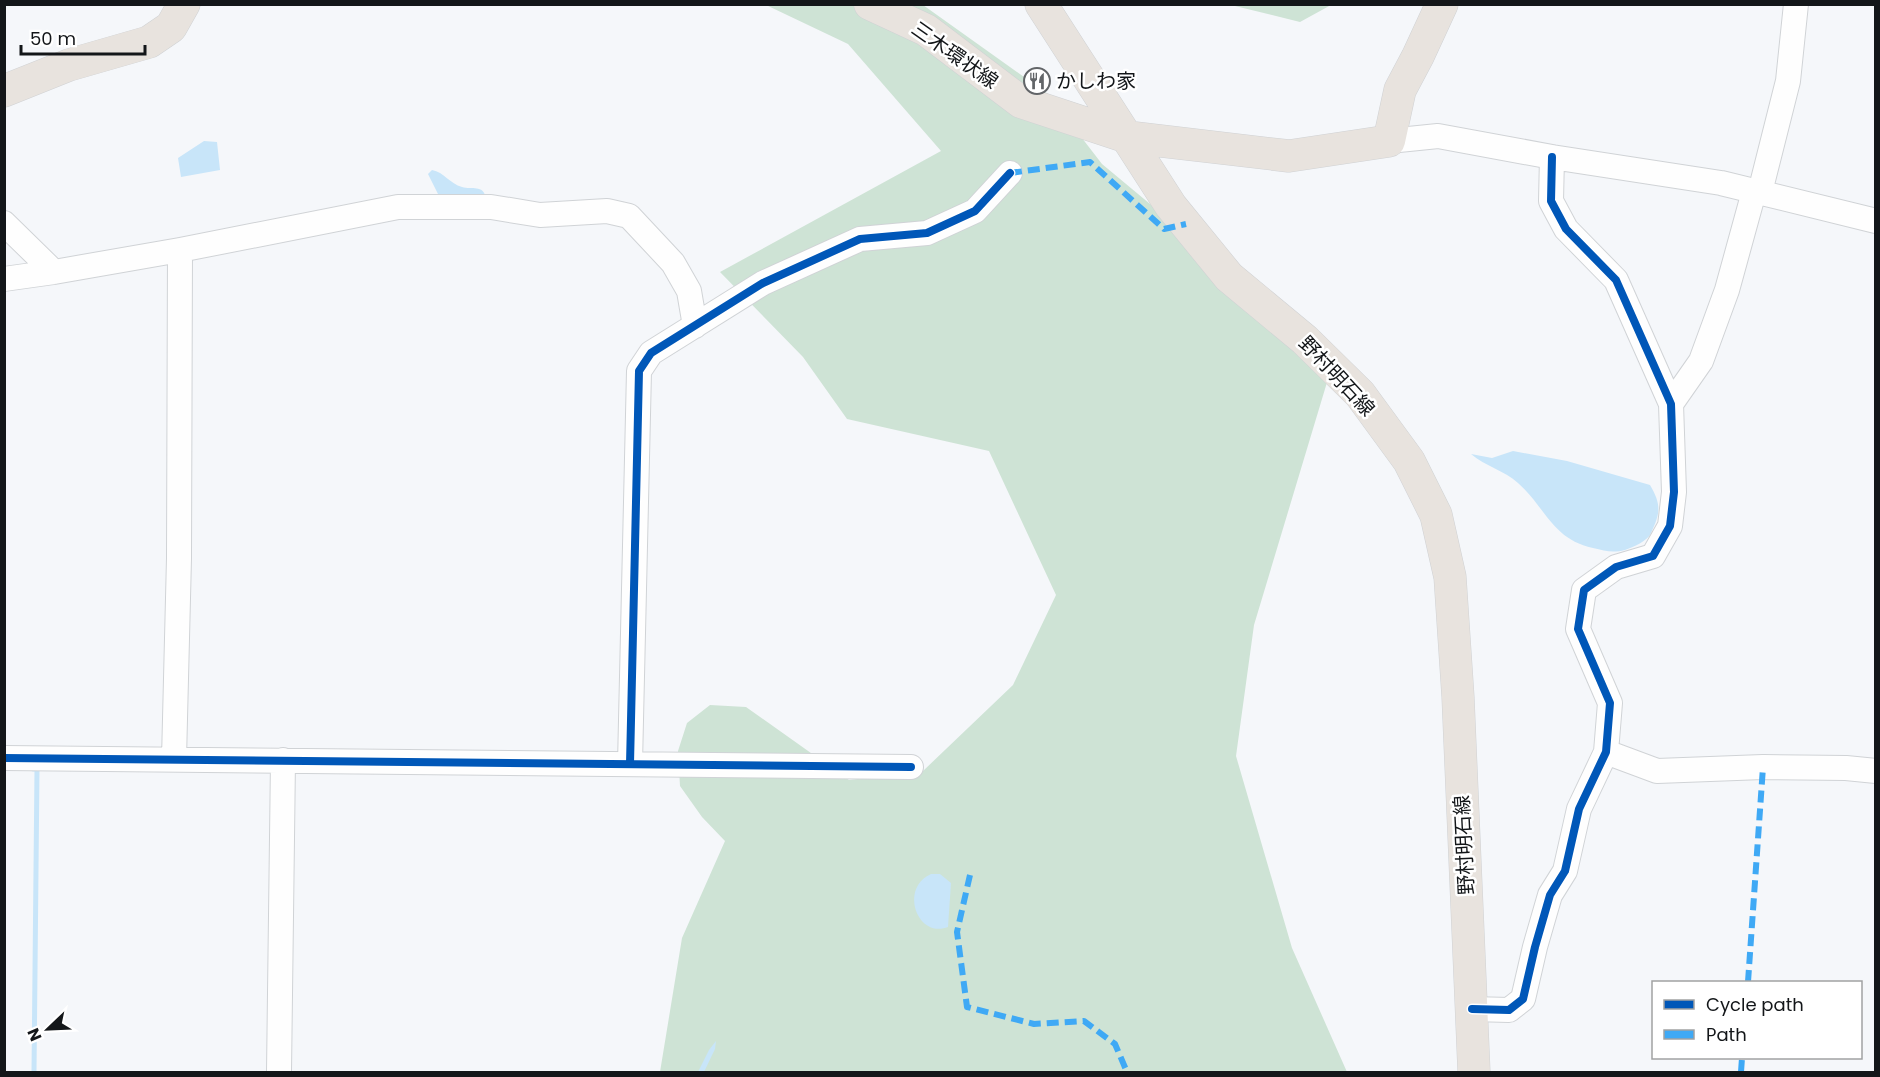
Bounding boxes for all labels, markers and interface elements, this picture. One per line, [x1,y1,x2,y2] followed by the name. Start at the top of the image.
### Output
[906,15,1004,95] street label: 三木環状線
[21,18,146,56] scale bar
[30,26,76,51] text: 50 m
[1022,66,1052,96] restaurant icon: かしわ家
[1056,67,1136,95] place label: かしわ家
[1293,330,1381,422] street label: 野村明石線
[1447,794,1481,896] street label: 野村明石線
[1652,981,1862,1059] legend
[1706,992,1804,1017] text: Cycle path
[18,999,78,1059] north arrow
[1706,1022,1747,1047] text: Path
[22,1025,48,1045] text: N

